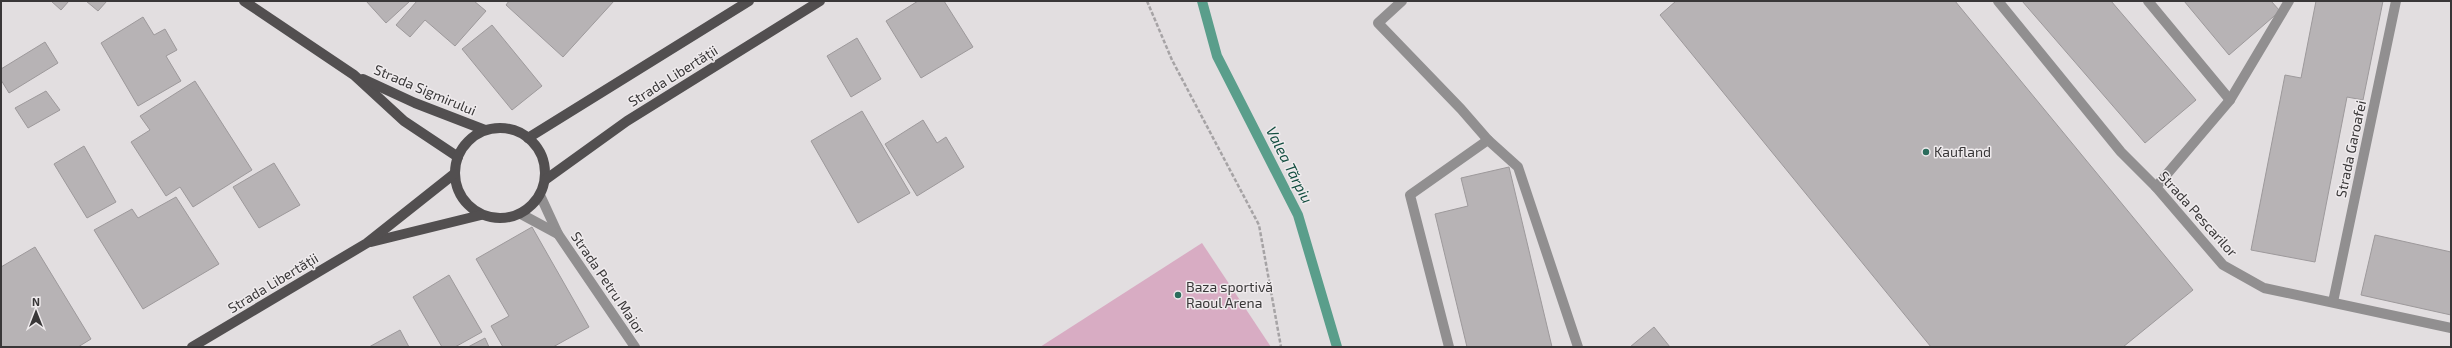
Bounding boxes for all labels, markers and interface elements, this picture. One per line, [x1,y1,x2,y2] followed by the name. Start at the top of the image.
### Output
[625,41,721,111] street label: Strada Libertății
[372,60,479,119] street label: Strada Sigmirului
[2332,99,2369,199] street label: Strada Garoafei
[1263,123,1317,206] water label: Valea Tărpiu
[1934,143,1991,160] place label: Kaufland
[1921,147,1931,157] marker: Kaufland
[2155,167,2242,260] street label: Strada Pescarilor
[568,228,649,338] street label: Strada Petru Maior
[225,249,321,317] street label: Strada Libertății
[1186,278,1273,311] place label: Baza sportivă Raoul Arena
[1173,290,1183,300] marker: Baza sportivă Raoul Arena
[16,292,56,332] north arrow
[32,295,40,308] text: N

